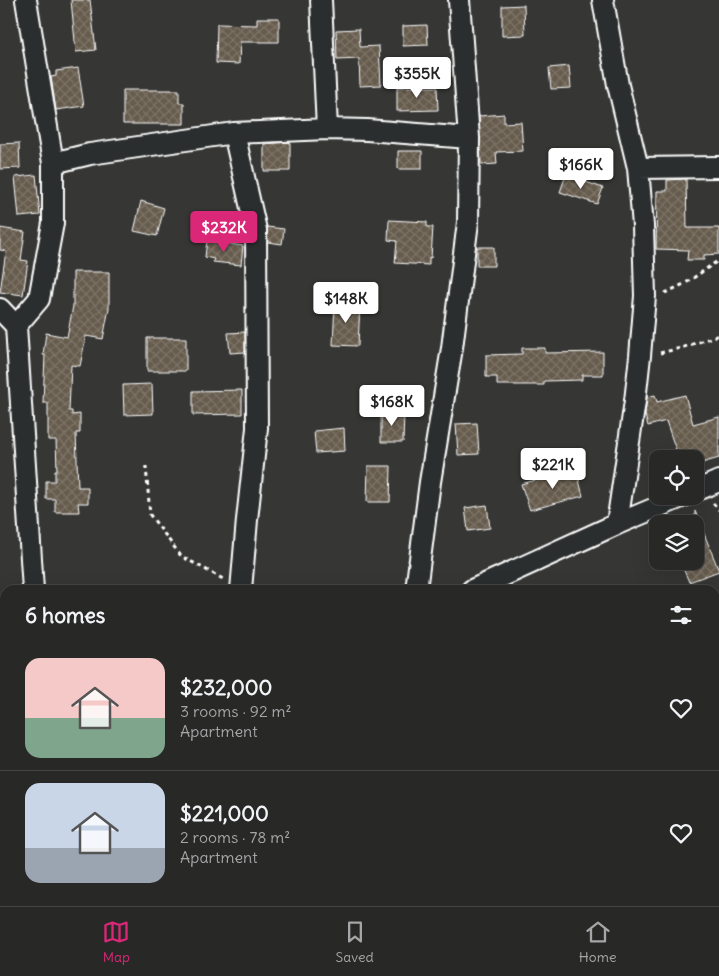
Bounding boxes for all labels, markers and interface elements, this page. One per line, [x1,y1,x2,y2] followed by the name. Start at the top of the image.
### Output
[382,56,452,99] pin: $355K
[394,63,440,83] text: $355K
[546,148,616,190] pin: $166K
[559,154,603,174] text: $166K
[189,210,259,253] pin: $232K
[201,217,247,237] text: $232K
[311,282,381,324] pin: $148K
[324,288,368,308] text: $148K
[357,384,427,427] pin: $168K
[370,391,414,411] text: $168K
[518,448,588,490] pin: $221K
[649,450,704,570] map controls
[649,450,704,505] button: locate
[532,454,574,474] text: $221K
[649,515,704,570] button: layers
[667,601,695,629] icon: filters
[25,602,105,629] text: 6 homes
[180,674,272,701] text: $232,000
[65,678,125,738] icon: home
[667,694,695,722] icon: heart
[180,701,292,721] text: 3 rooms · 92 m²
[180,721,258,741] text: Apartment
[180,800,269,827] text: $221,000
[65,803,125,863] icon: home
[667,819,695,847] icon: heart
[180,827,290,847] text: 2 rooms · 78 m²
[180,847,258,867] text: Apartment
[102,918,130,966] tab: Map
[335,918,374,966] tab: Saved
[579,918,616,966] tab: Home

